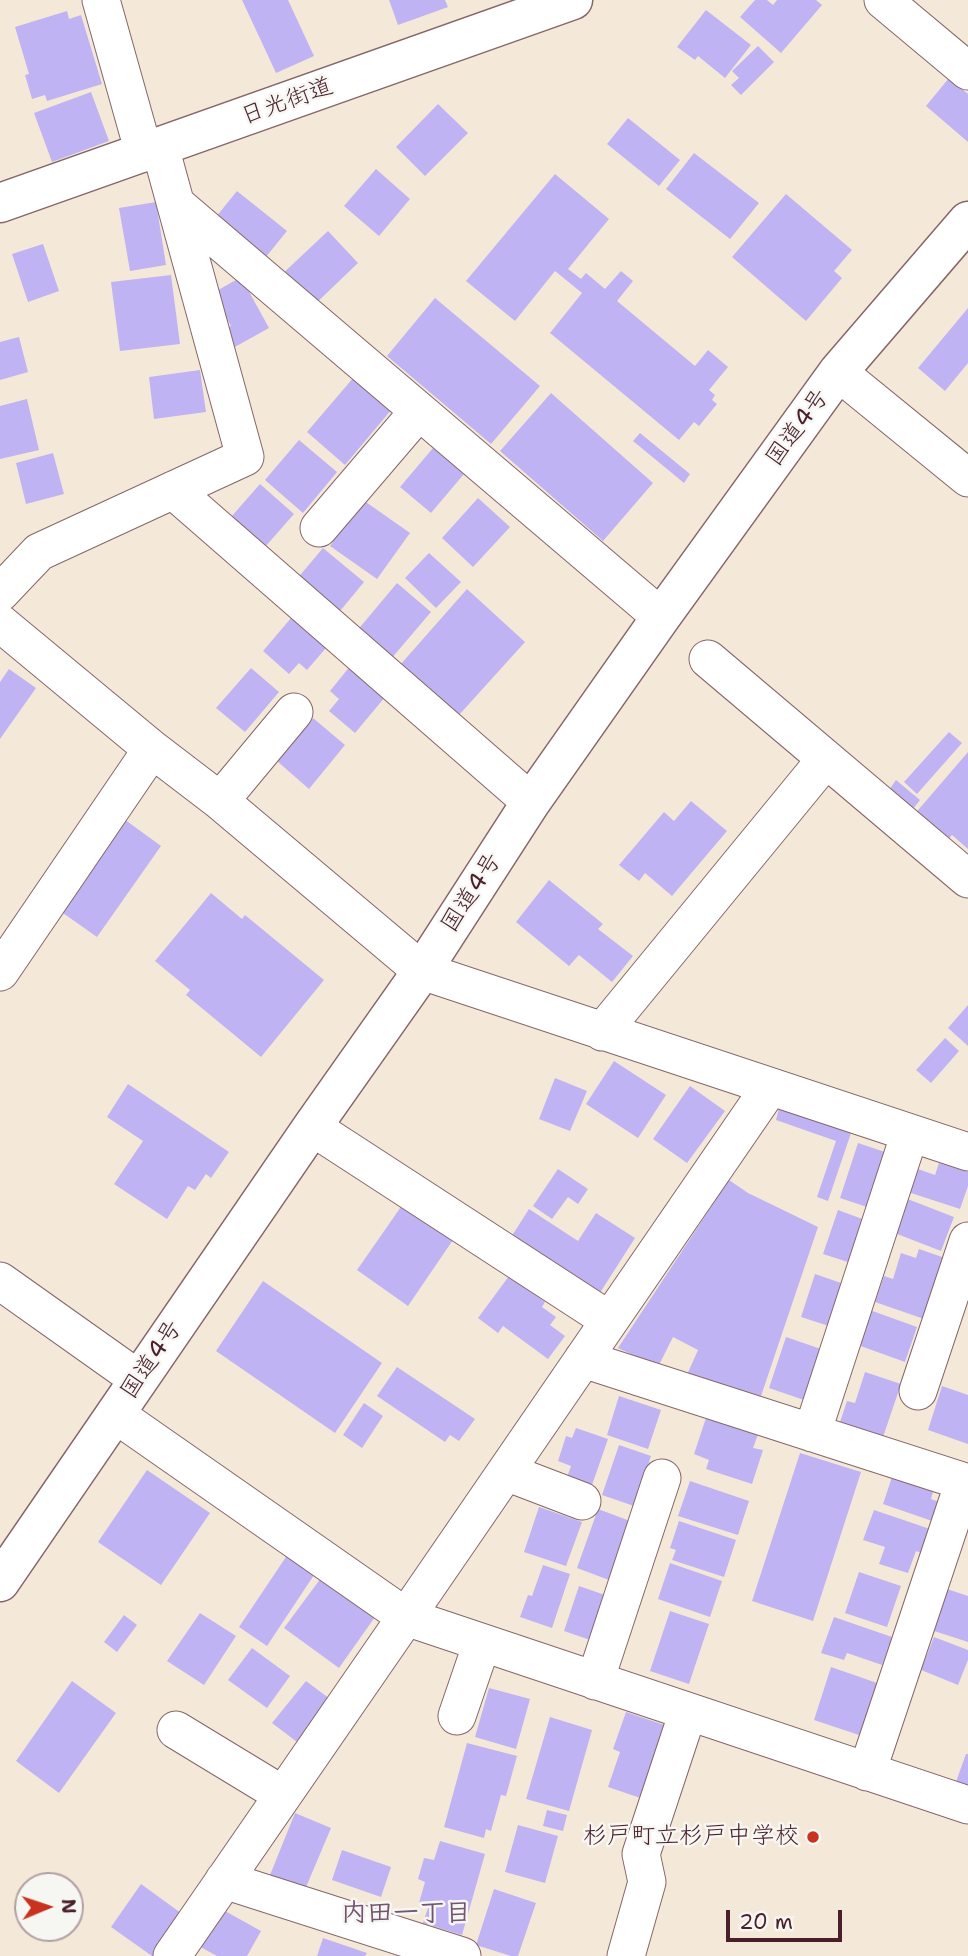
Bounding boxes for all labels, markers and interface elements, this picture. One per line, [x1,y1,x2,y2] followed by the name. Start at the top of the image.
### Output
[237,72,337,132] street label: 日光街道
[760,384,836,472] street label: 国道4号
[436,848,508,938] street label: 国道4号
[115,1315,189,1405] street label: 国道4号
[583,1823,799,1851] place label: 杉戸町立杉戸中学校
[805,1829,821,1845] marker: 杉戸町立杉戸中学校
[14,1872,84,1942] north arrow
[730,1896,846,1940] scale bar
[56,1898,81,1914] text: N
[341,1898,471,1930] district label: 内田一丁目
[739,1908,793,1936] text: 20 m

